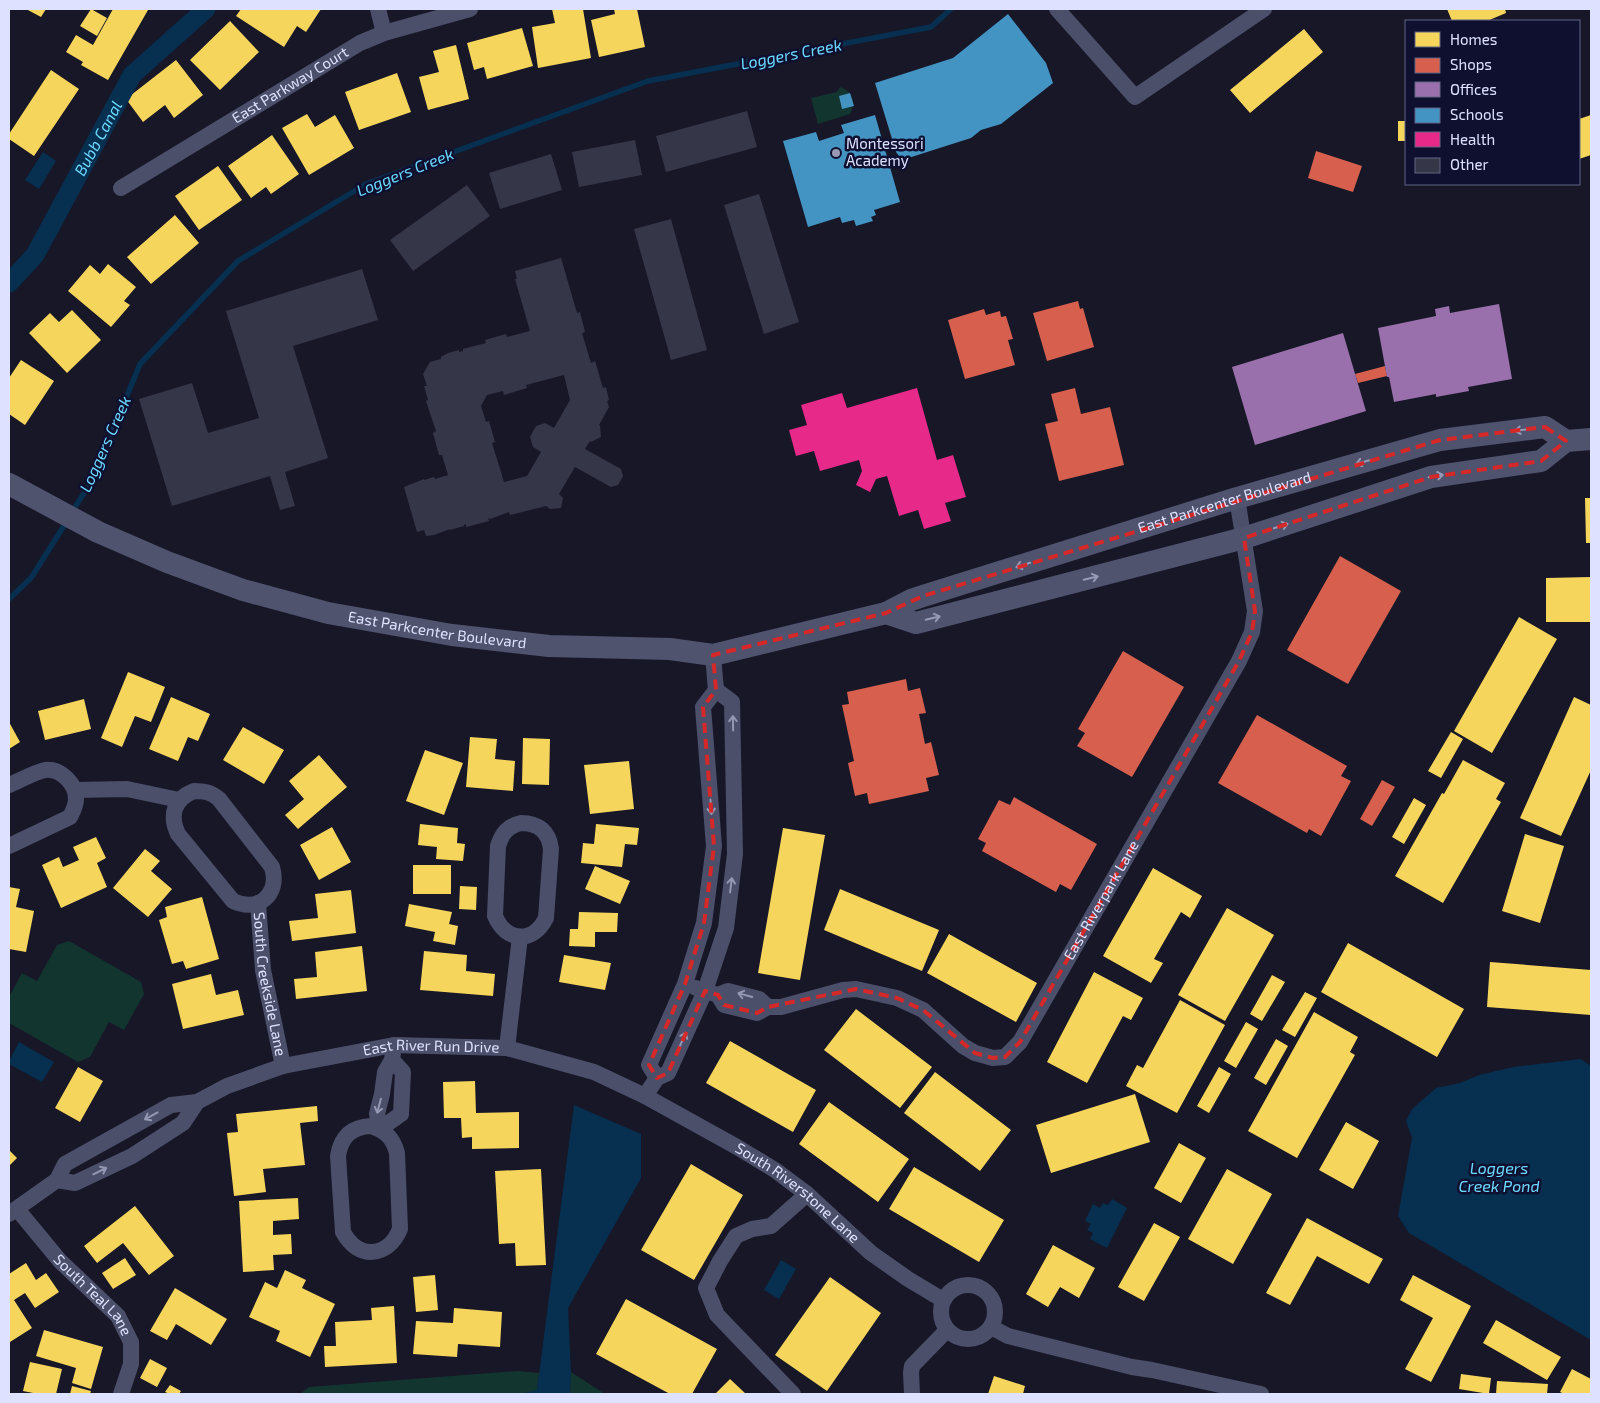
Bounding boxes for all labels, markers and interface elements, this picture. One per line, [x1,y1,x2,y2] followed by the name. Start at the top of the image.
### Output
[1405,20,1580,185] legend
[1450,30,1497,48] text: Homes
[739,34,843,73] water label: Loggers Creek
[228,42,352,127] street label: East Parkway Court
[1450,55,1492,73] text: Shops
[1450,80,1497,98] text: Offices
[70,97,125,179] water label: Bubb Canal
[1450,105,1504,123] text: Schools
[1450,130,1495,148] text: Health
[846,134,924,169] place label: Montessori Academy
[354,143,456,200] water label: Loggers Creek
[830,147,842,159] marker: Montessori Academy
[1450,155,1489,173] text: Other
[75,393,134,495] water label: Loggers Creek
[1514,425,1530,435] one-way arrow
[1355,457,1371,467] one-way arrow
[1135,467,1313,536] street label: East Parkcenter Boulevard
[1427,471,1443,481] one-way arrow
[1273,521,1288,530] one-way arrow
[1015,560,1031,570] one-way arrow
[1082,573,1098,582] one-way arrow
[347,607,527,651] street label: East Parkcenter Boulevard
[925,613,941,622] one-way arrow
[728,715,738,732] one-way arrow
[706,799,715,815] one-way arrow
[1059,837,1142,963] street label: East Riverpark Lane
[726,877,736,893] one-way arrow
[251,911,291,1057] street label: South Creekside Lane
[737,990,753,999] one-way arrow
[679,1032,688,1047] one-way arrow
[361,1035,500,1059] street label: East River Run Drive
[374,1098,383,1114] one-way arrow
[144,1111,159,1121] one-way arrow
[732,1138,864,1246] street label: South Riverstone Lane
[1458,1158,1540,1195] water label: Loggers Creek Pond
[92,1166,107,1175] one-way arrow
[50,1250,136,1338] street label: South Teal Lane

